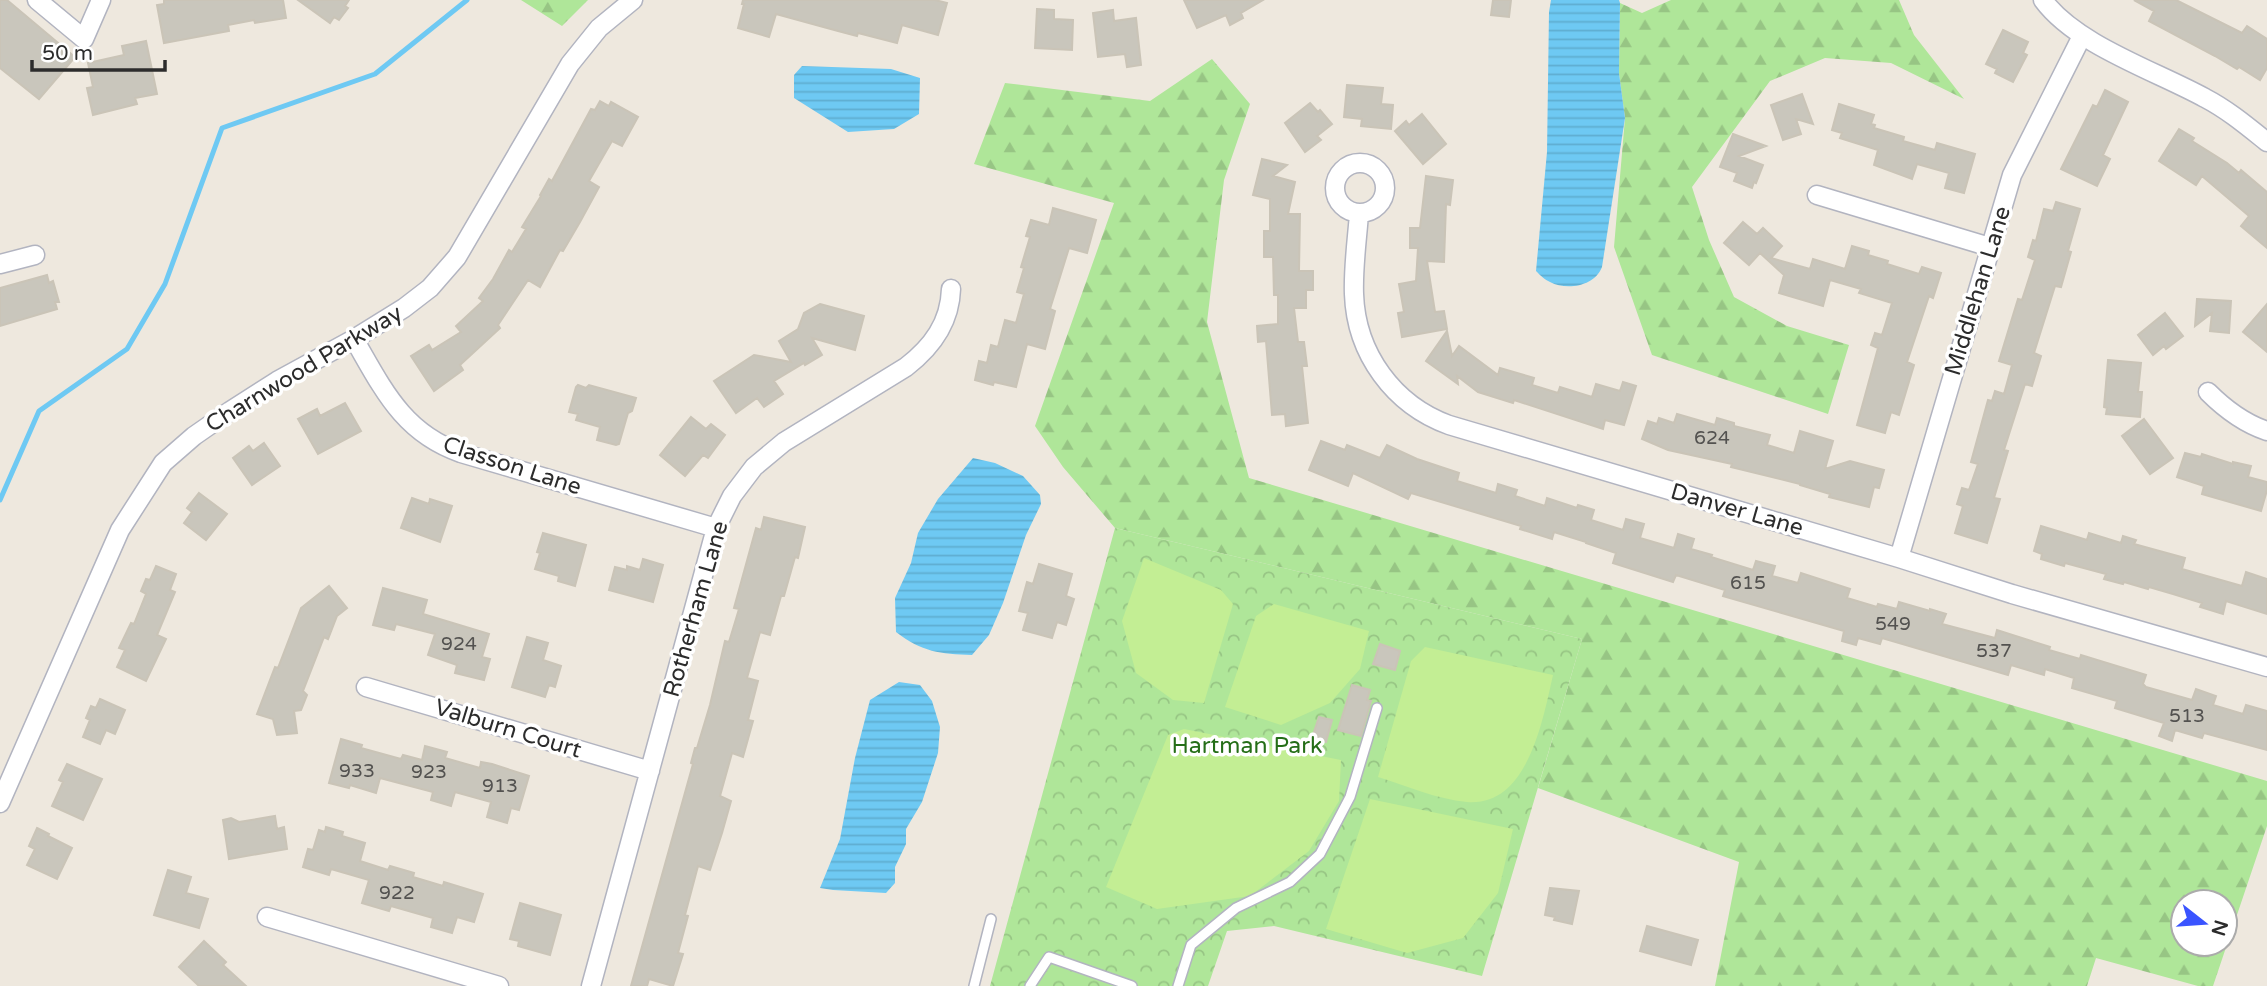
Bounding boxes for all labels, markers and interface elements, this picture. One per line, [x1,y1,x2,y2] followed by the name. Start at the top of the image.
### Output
[32,28,164,72] scale bar
[42,41,93,66] text: 50 m
[1939,203,2017,379] street label: Middlehan Lane
[201,299,407,439] street label: Charnwood Parkway
[1694,427,1730,449] house number: 624
[439,430,585,502] street label: Classon Lane
[1667,478,1807,542] street label: Danver Lane
[657,518,735,700] street label: Rotherham Lane
[1730,572,1766,594] house number: 615
[1875,613,1911,635] house number: 549
[441,633,477,655] house number: 924
[1976,640,2012,662] house number: 537
[431,693,585,765] street label: Valburn Court
[2169,705,2205,727] house number: 513
[1171,732,1323,760] park label: Hartman Park
[339,760,375,782] house number: 933
[411,761,447,783] house number: 923
[482,775,518,797] house number: 913
[379,882,415,904] house number: 922
[2169,888,2239,958] north arrow
[2207,917,2232,938] text: N

